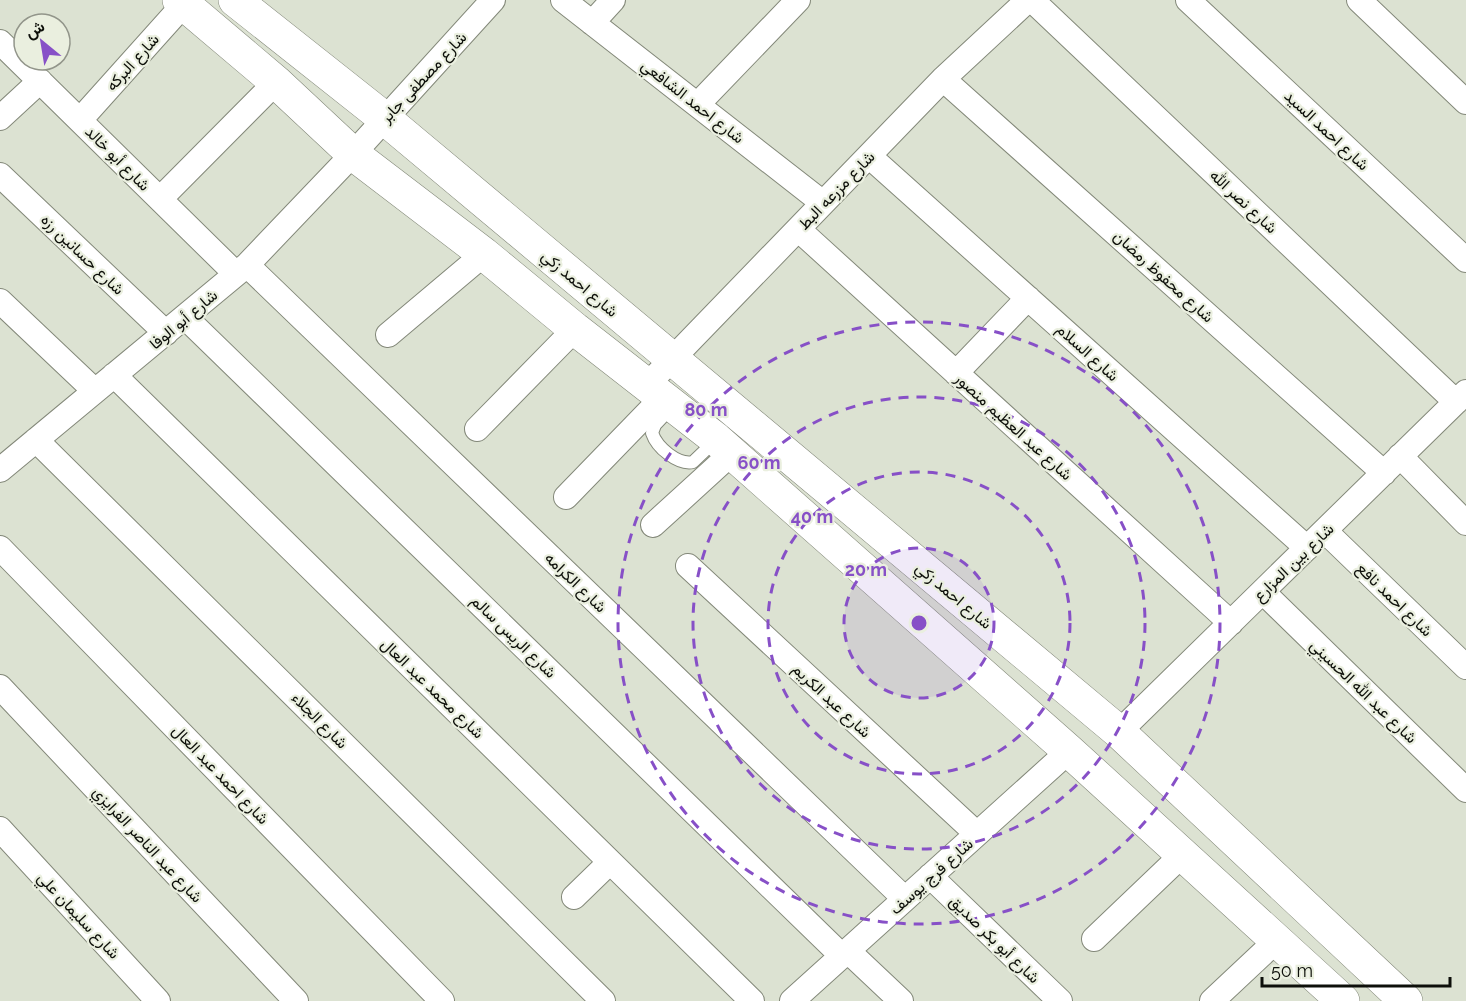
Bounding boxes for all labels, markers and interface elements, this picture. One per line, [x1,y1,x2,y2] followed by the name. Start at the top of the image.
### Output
[12,12,72,72] north arrow
[22,16,48,42] text: ش
[376,28,472,129] street label: شارع مصطفى جابر
[102,30,164,96] street label: شارع البركه
[635,55,748,151] street label: شارع احمد الشافعي
[1279,86,1373,176] street label: شارع احمد السيد
[80,122,154,196] street label: شارع أبو خالد
[794,147,880,235] street label: شارع مزرعه البط
[1205,165,1281,239] street label: شارع نصر الله
[36,210,128,300] street label: شارع حسانين رزه
[1108,226,1218,328] street label: شارع محفوظ رمضان
[535,246,622,324] street label: شارع احمد زكي
[145,285,222,355] street label: شارع أبو الوفا
[1051,319,1123,387] street label: شارع السلام
[949,368,1076,486] street label: شارع عبد العظيم منصور
[684,399,728,420] text: 80 m
[737,452,781,473] text: 60 m
[791,506,833,527] text: 40 m
[1249,519,1339,607] street label: شارع بين المزارع
[539,548,610,618] street label: شارع الكرامه
[909,558,996,636] street label: شارع احمد زكي
[1351,558,1437,642] street label: شارع احمد نافع
[845,559,887,580] text: 20 m
[466,591,560,683] street label: شارع الريس سالم
[909,613,929,633] centre of rings
[376,634,488,744] street label: شارع محمد عبد العال
[1303,635,1421,750] street label: شارع عبد الله الحسيني
[787,659,875,743] street label: شارع عبد الكريم
[286,688,352,754] street label: شارع الجلاء
[167,721,273,829] street label: شارع احمد عبد العال
[86,782,207,909] street label: شارع عبد الناصر الفرايزي
[886,834,978,920] street label: شارع فرج يوسف
[31,868,124,965] street label: شارع سليمان علي
[944,891,1044,989] street label: شارع أبو بكر صديق
[1262,950,1450,988] scale bar
[1271,960,1313,981] text: 50 m

